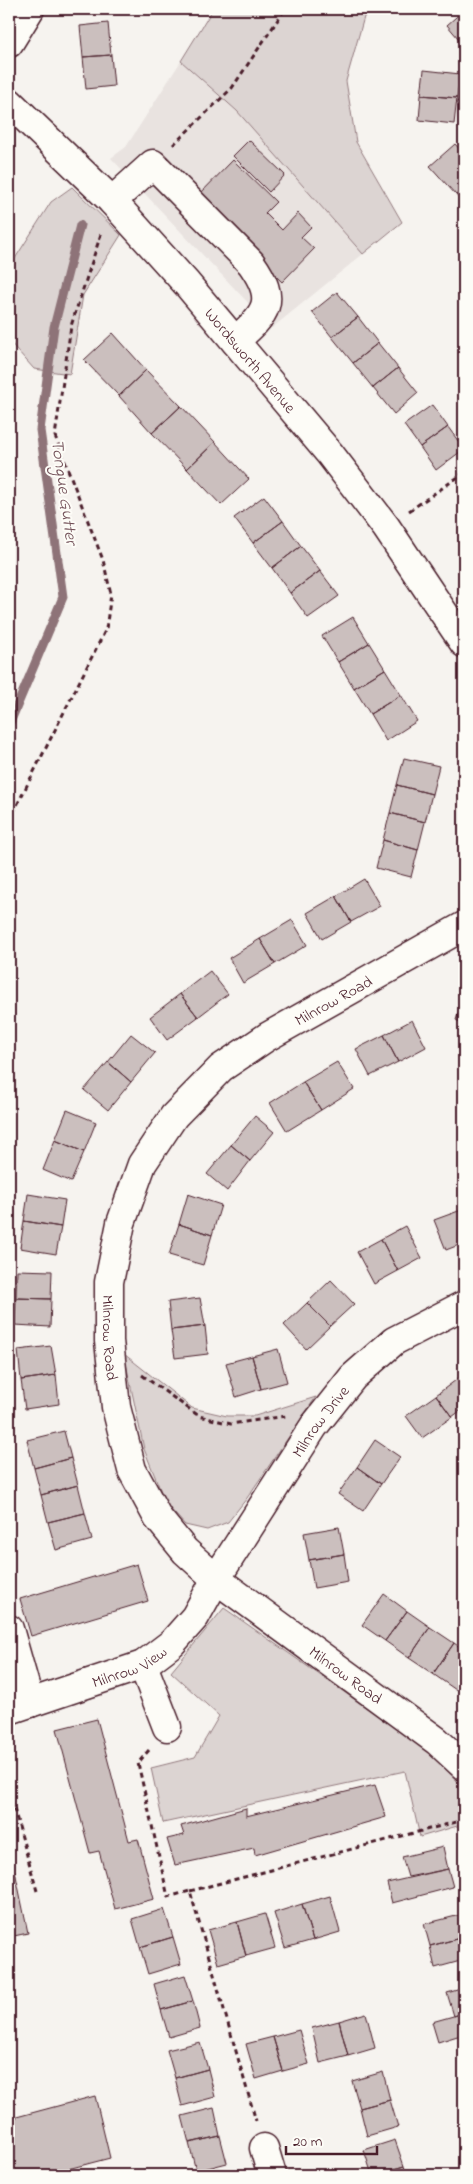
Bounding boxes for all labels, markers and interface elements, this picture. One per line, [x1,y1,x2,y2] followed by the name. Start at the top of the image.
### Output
[198,303,301,420] street label: Wordsworth Avenue
[43,438,84,549] water label: Tongue Gutter
[291,970,377,1033] street label: Milnrow Road
[95,1295,123,1382] street label: Milnrow Road
[287,1380,356,1463] street label: Milnrow Drive
[89,1641,173,1695] street label: Milnrow View
[303,1641,387,1711] street label: Milnrow Road
[286,2124,377,2156] scale bar
[293,2131,323,2153] text: 20 m

